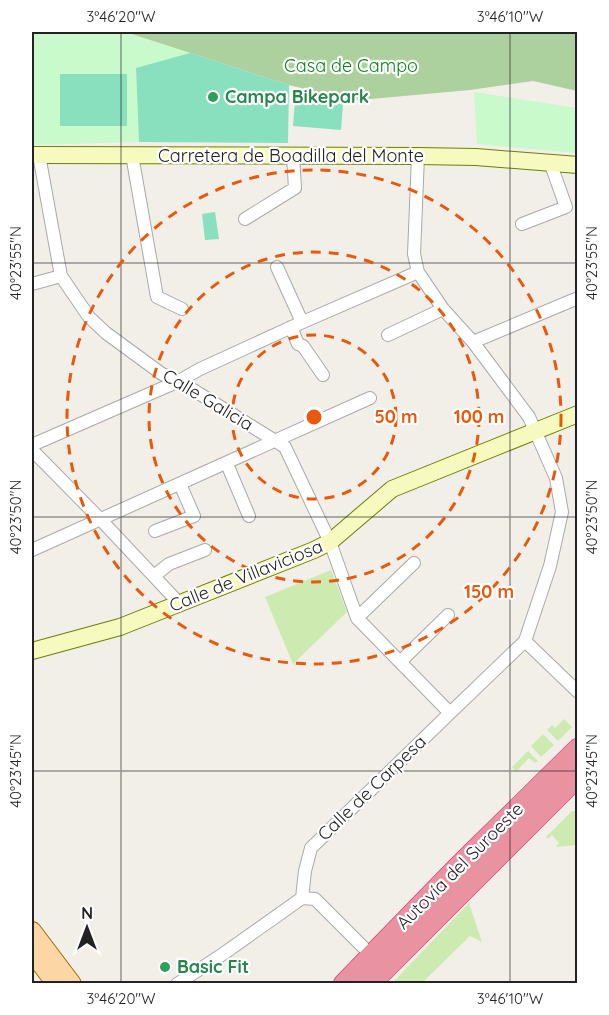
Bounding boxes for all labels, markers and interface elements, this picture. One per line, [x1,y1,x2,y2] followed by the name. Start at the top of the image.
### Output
[86,7,156,26] text: 3°46'20"W
[477,7,544,26] text: 3°46'10"W
[284,54,418,77] park label: Casa de Campo
[225,85,369,108] place label: Campa Bikepark
[206,90,220,104] marker: Campa Bikepark
[158,144,424,167] street label: Carretera de Boadilla del Monte
[6,226,25,300] text: 40°23'55"N
[582,226,601,300] text: 40°23'55"N
[159,364,258,436] street label: Calle Galicia
[374,405,418,428] text: 50 m
[454,405,504,428] text: 100 m
[304,407,324,427] centre of rings
[6,480,25,554] text: 40°23'50"N
[582,480,601,554] text: 40°23'50"N
[166,534,326,617] street label: Calle de Villaviciosa
[464,580,514,603] text: 150 m
[313,730,431,845] street label: Calle de Carpesa
[6,734,25,808] text: 40°23'45"N
[582,734,601,808] text: 40°23'45"N
[391,797,528,934] street label: Autovía del Suroeste
[57,898,117,958] north arrow
[81,903,93,923] text: N
[177,955,249,978] place label: Basic Fit
[158,960,172,974] marker: Basic Fit
[86,989,156,1008] text: 3°46'20"W
[477,989,544,1008] text: 3°46'10"W

